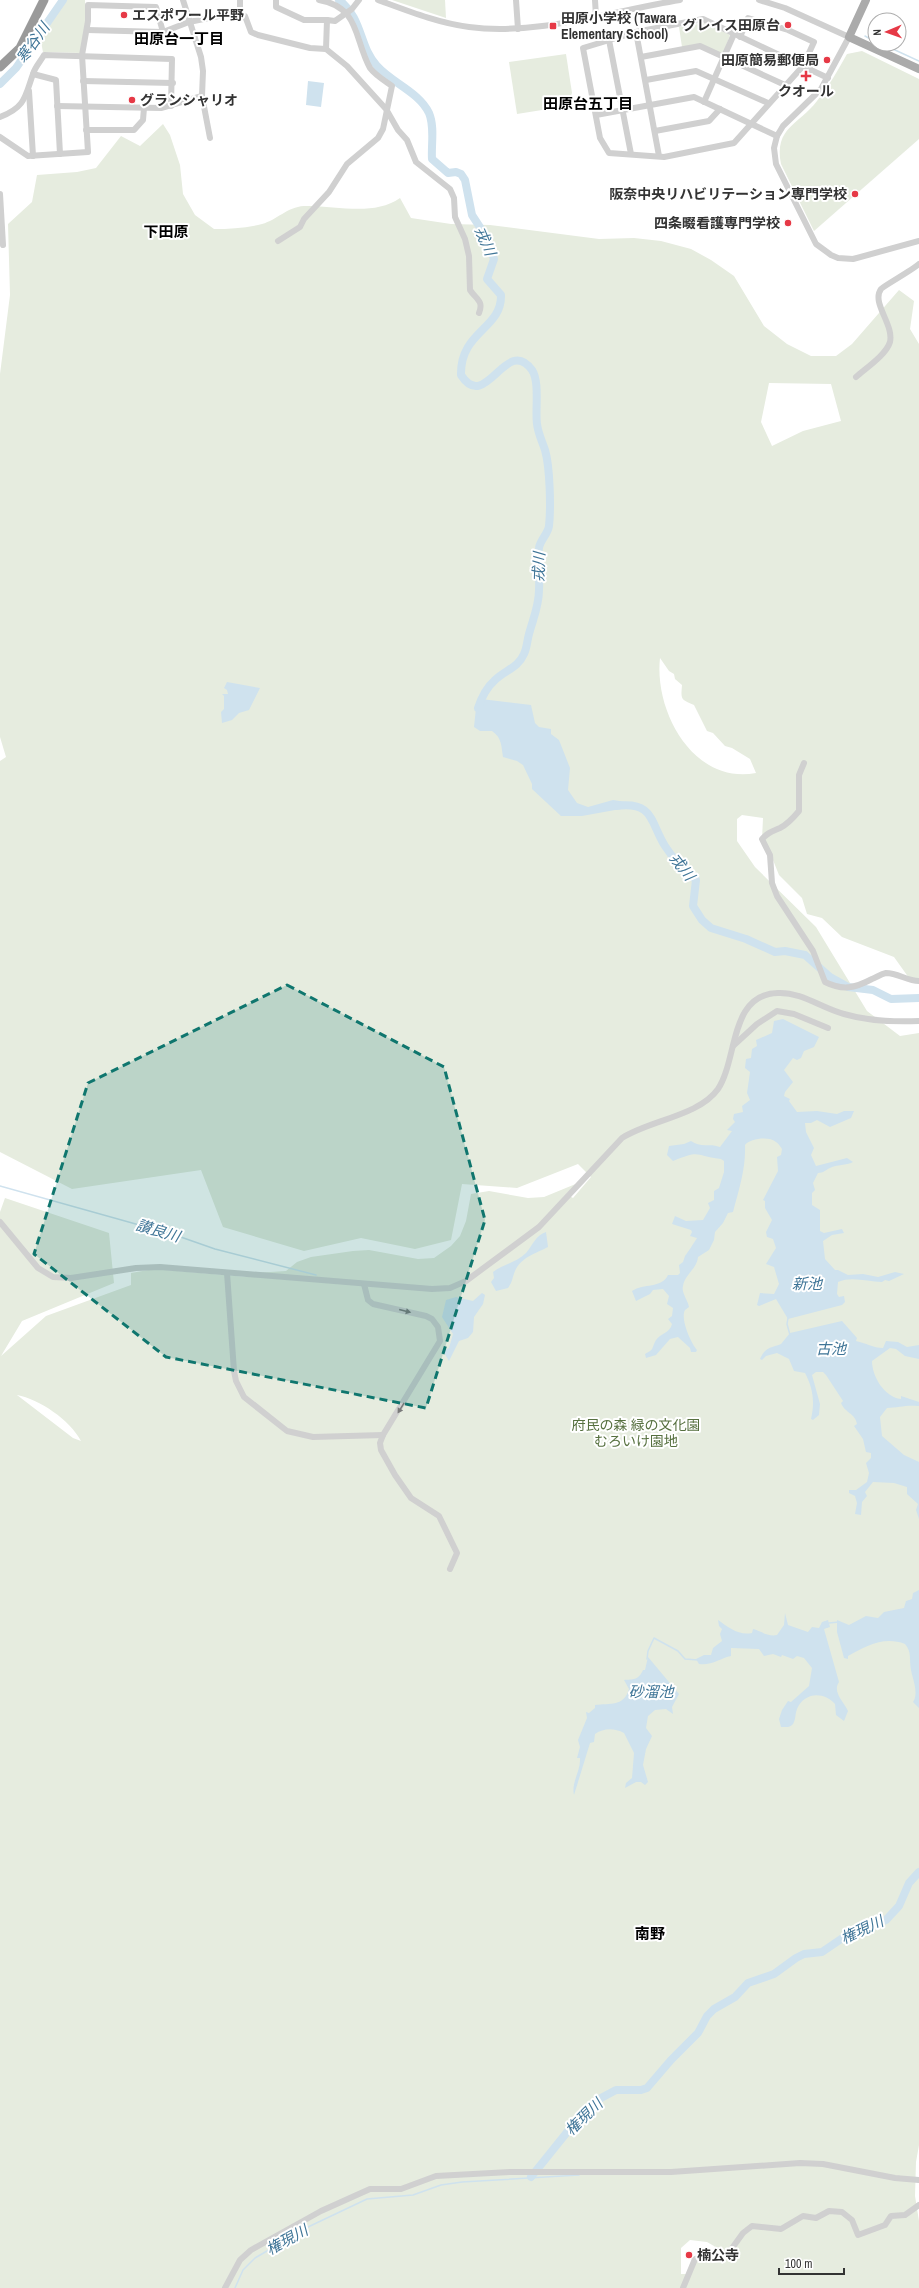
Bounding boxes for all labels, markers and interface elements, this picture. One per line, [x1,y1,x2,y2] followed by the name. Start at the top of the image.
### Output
[132,6,244,24] place label: エスポワール平野
[561,9,677,43] place label: 田原小学校 (Tawara Elementary School)
[119,10,129,20] marker: エスポワール平野
[867,12,907,52] north arrow
[682,16,780,34] place label: グレイス田原台
[11,17,55,67] water label: 寒谷川
[783,20,793,30] marker: グレイス田原台
[548,21,558,31] marker: 田原小学校 (Tawara Elementary School)
[134,28,224,49] district label: 田原台一丁目
[870,29,884,36] text: N
[721,51,819,69] place label: 田原簡易郵便局
[822,55,832,65] marker: 田原簡易郵便局
[801,71,811,81] marker: クオール
[778,82,834,100] place label: クオール
[140,91,238,109] place label: グランシャリオ
[543,93,633,114] district label: 田原台五丁目
[127,95,137,105] marker: グランシャリオ
[609,185,847,203] place label: 阪奈中央リハビリテーション専門学校
[850,189,860,199] marker: 阪奈中央リハビリテーション専門学校
[654,214,780,232] place label: 四条畷看護専門学校
[783,218,793,228] marker: 四条畷看護専門学校
[143,221,189,242] district label: 下田原
[470,223,502,261] water label: 戎川
[527,550,550,582] water label: 戎川
[665,848,701,887] water label: 戎川
[134,1214,185,1247] water label: 讃良川
[792,1273,824,1294] water label: 新池
[399,1309,411,1315] one-way arrow
[816,1338,848,1359] water label: 古池
[397,1403,405,1413] one-way arrow
[571,1416,701,1450] park label: 府民の森 緑の文化園 むろいけ園地
[628,1681,675,1702] water label: 砂溜池
[837,1910,888,1949] water label: 権現川
[635,1923,665,1944] district label: 南野
[560,2092,609,2140] water label: 権現川
[262,2219,313,2260] water label: 権現川
[697,2246,739,2264] place label: 楠公寺
[684,2250,694,2260] marker: 楠公寺
[779,2250,844,2276] scale bar
[785,2256,812,2272] text: 100 m

